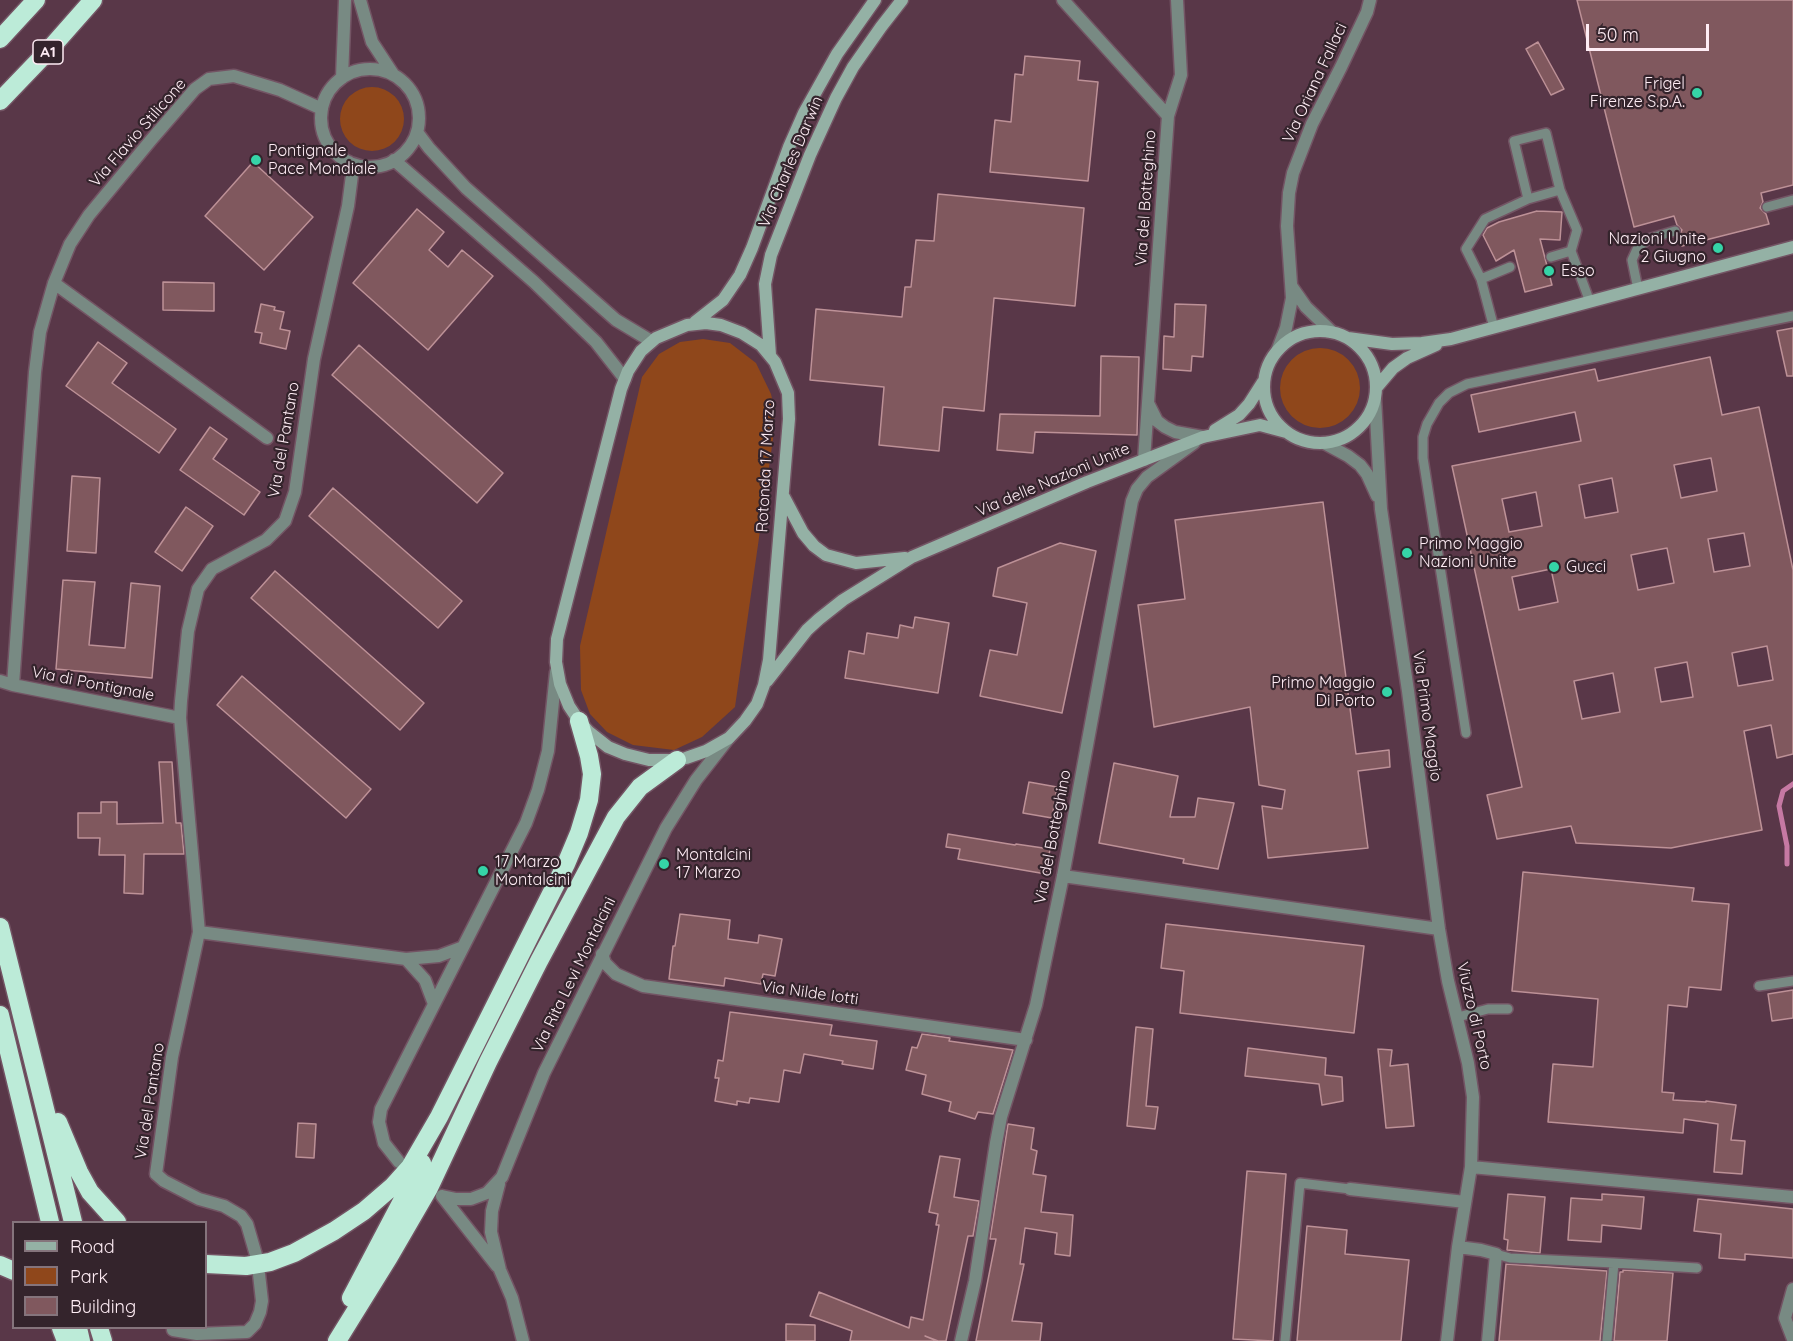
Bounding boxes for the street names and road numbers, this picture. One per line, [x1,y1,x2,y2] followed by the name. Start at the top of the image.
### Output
[1279,20,1351,146] street label: Via Oriana Fallaci
[33,40,63,64] road number: A1
[86,75,190,191] street label: Via Flavio Stilicone
[755,93,827,231] street label: Via Charles Darwin
[1132,129,1160,267] street label: Via del Botteghino
[264,381,304,499] street label: Via del Pantano
[753,399,779,533] street label: Rotonda 17 Marzo
[973,439,1133,521] street label: Via delle Nazioni Unite
[1408,649,1446,783] street label: Via Primo Maggio
[30,663,156,705] street label: Via di Pontignale
[1031,768,1075,906] street label: Via del Botteghino
[528,894,620,1056] street label: Via Rita Levi Montalcini
[1452,960,1496,1072] street label: Viuzzo di Porto
[760,977,860,1009] street label: Via Nilde Iotti
[131,1042,169,1160] street label: Via del Pantano

